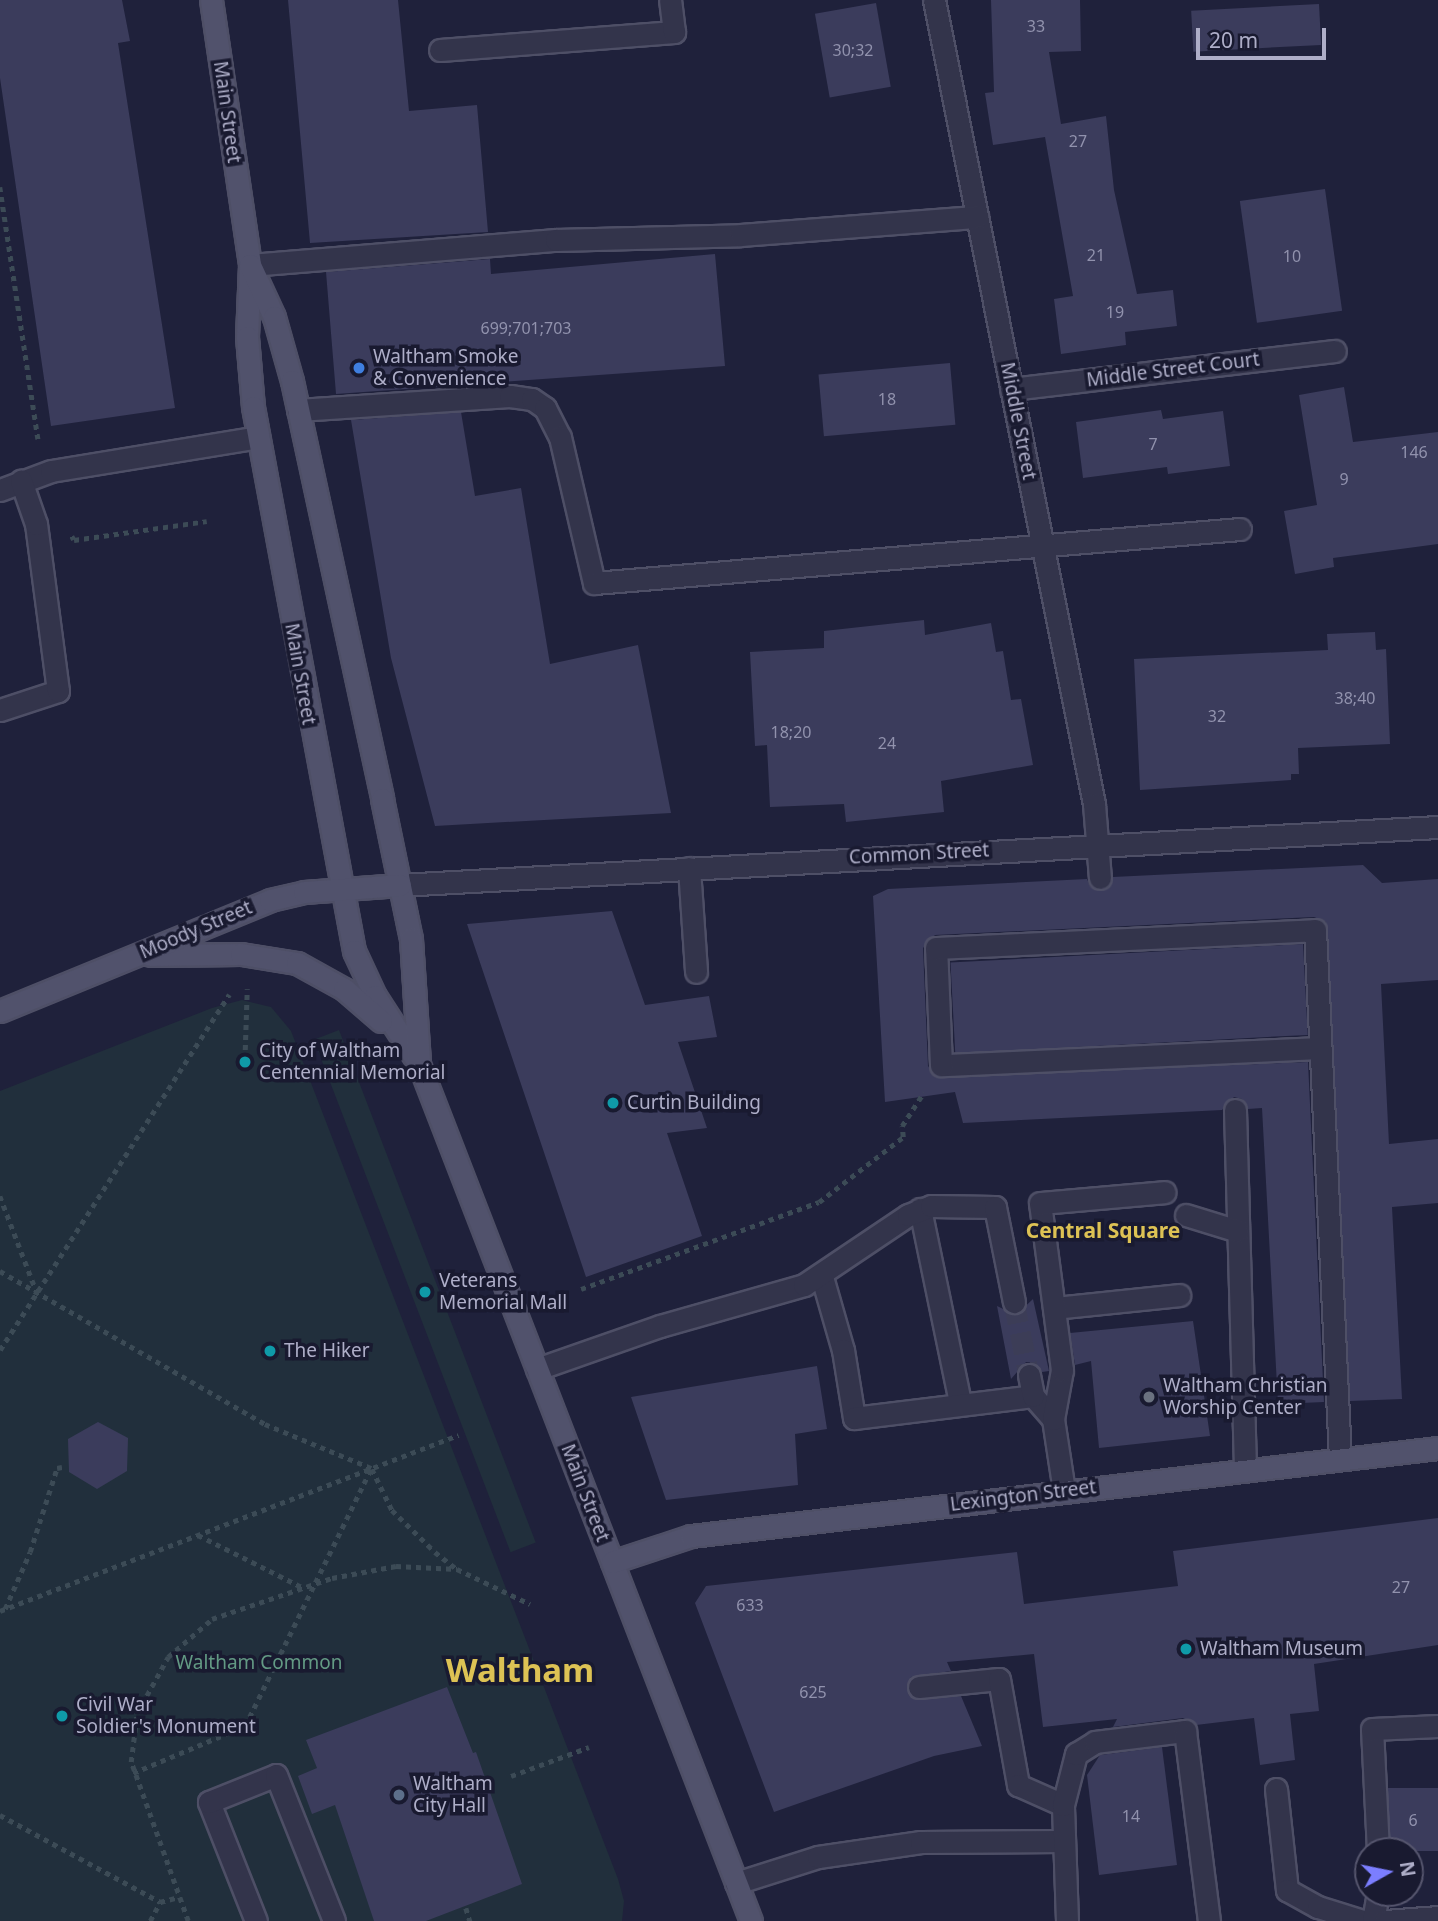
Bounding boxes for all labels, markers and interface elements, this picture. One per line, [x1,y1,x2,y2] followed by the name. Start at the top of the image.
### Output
[1200,14,1330,58] scale bar
[1027,16,1045,36] house number: 33
[1209,26,1258,54] text: 20 m
[833,40,873,60] house number: 30;32
[209,60,245,164] street label: Main Street
[1069,131,1087,151] house number: 27
[1087,245,1105,265] house number: 21
[1283,246,1301,266] house number: 10
[1106,302,1124,322] house number: 19
[481,318,571,338] house number: 699;701;703
[373,346,518,390] place label: Waltham Smoke & Convenience
[1085,348,1261,392] street label: Middle Street Court
[351,360,367,376] marker: Waltham Smoke & Convenience
[995,360,1041,482] street label: Middle Street
[878,389,896,409] house number: 18
[1148,434,1158,454] house number: 7
[1400,442,1428,462] house number: 146
[1339,469,1349,489] house number: 9
[280,622,320,726] street label: Main Street
[1335,688,1375,708] house number: 38;40
[1208,706,1226,726] house number: 32
[771,722,811,742] house number: 18;20
[878,733,896,753] house number: 24
[848,839,990,869] street label: Common Street
[137,896,255,964] street label: Moody Street
[259,1040,445,1084] place label: City of Waltham Centennial Memorial
[237,1054,253,1070] marker: City of Waltham Centennial Memorial
[627,1092,761,1114] place label: Curtin Building
[605,1095,621,1111] marker: Curtin Building
[1026,1217,1180,1243] district label: Central Square
[439,1270,567,1314] place label: Veterans Memorial Mall
[417,1284,433,1300] marker: Veterans Memorial Mall
[284,1340,370,1362] place label: The Hiker
[262,1343,278,1359] marker: The Hiker
[1163,1375,1328,1419] place label: Waltham Christian Worship Center
[1141,1389,1157,1405] marker: Waltham Christian Worship Center
[556,1441,614,1545] street label: Main Street
[949,1476,1097,1516] street label: Lexington Street
[1392,1577,1410,1597] house number: 27
[736,1595,764,1615] house number: 633
[1200,1638,1363,1660] place label: Waltham Museum
[1178,1641,1194,1657] marker: Waltham Museum
[446,1650,594,1690] district label: Waltham
[175,1652,343,1674] park label: Waltham Common
[799,1682,827,1702] house number: 625
[76,1694,256,1738] place label: Civil War Soldier's Monument
[54,1708,70,1724] marker: Civil War Soldier's Monument
[413,1773,493,1817] place label: Waltham City Hall
[391,1787,407,1803] marker: Waltham City Hall
[1122,1806,1140,1826] house number: 14
[1408,1810,1418,1830] house number: 6
[1354,1837,1424,1907] north arrow
[1394,1859,1422,1879] text: N

